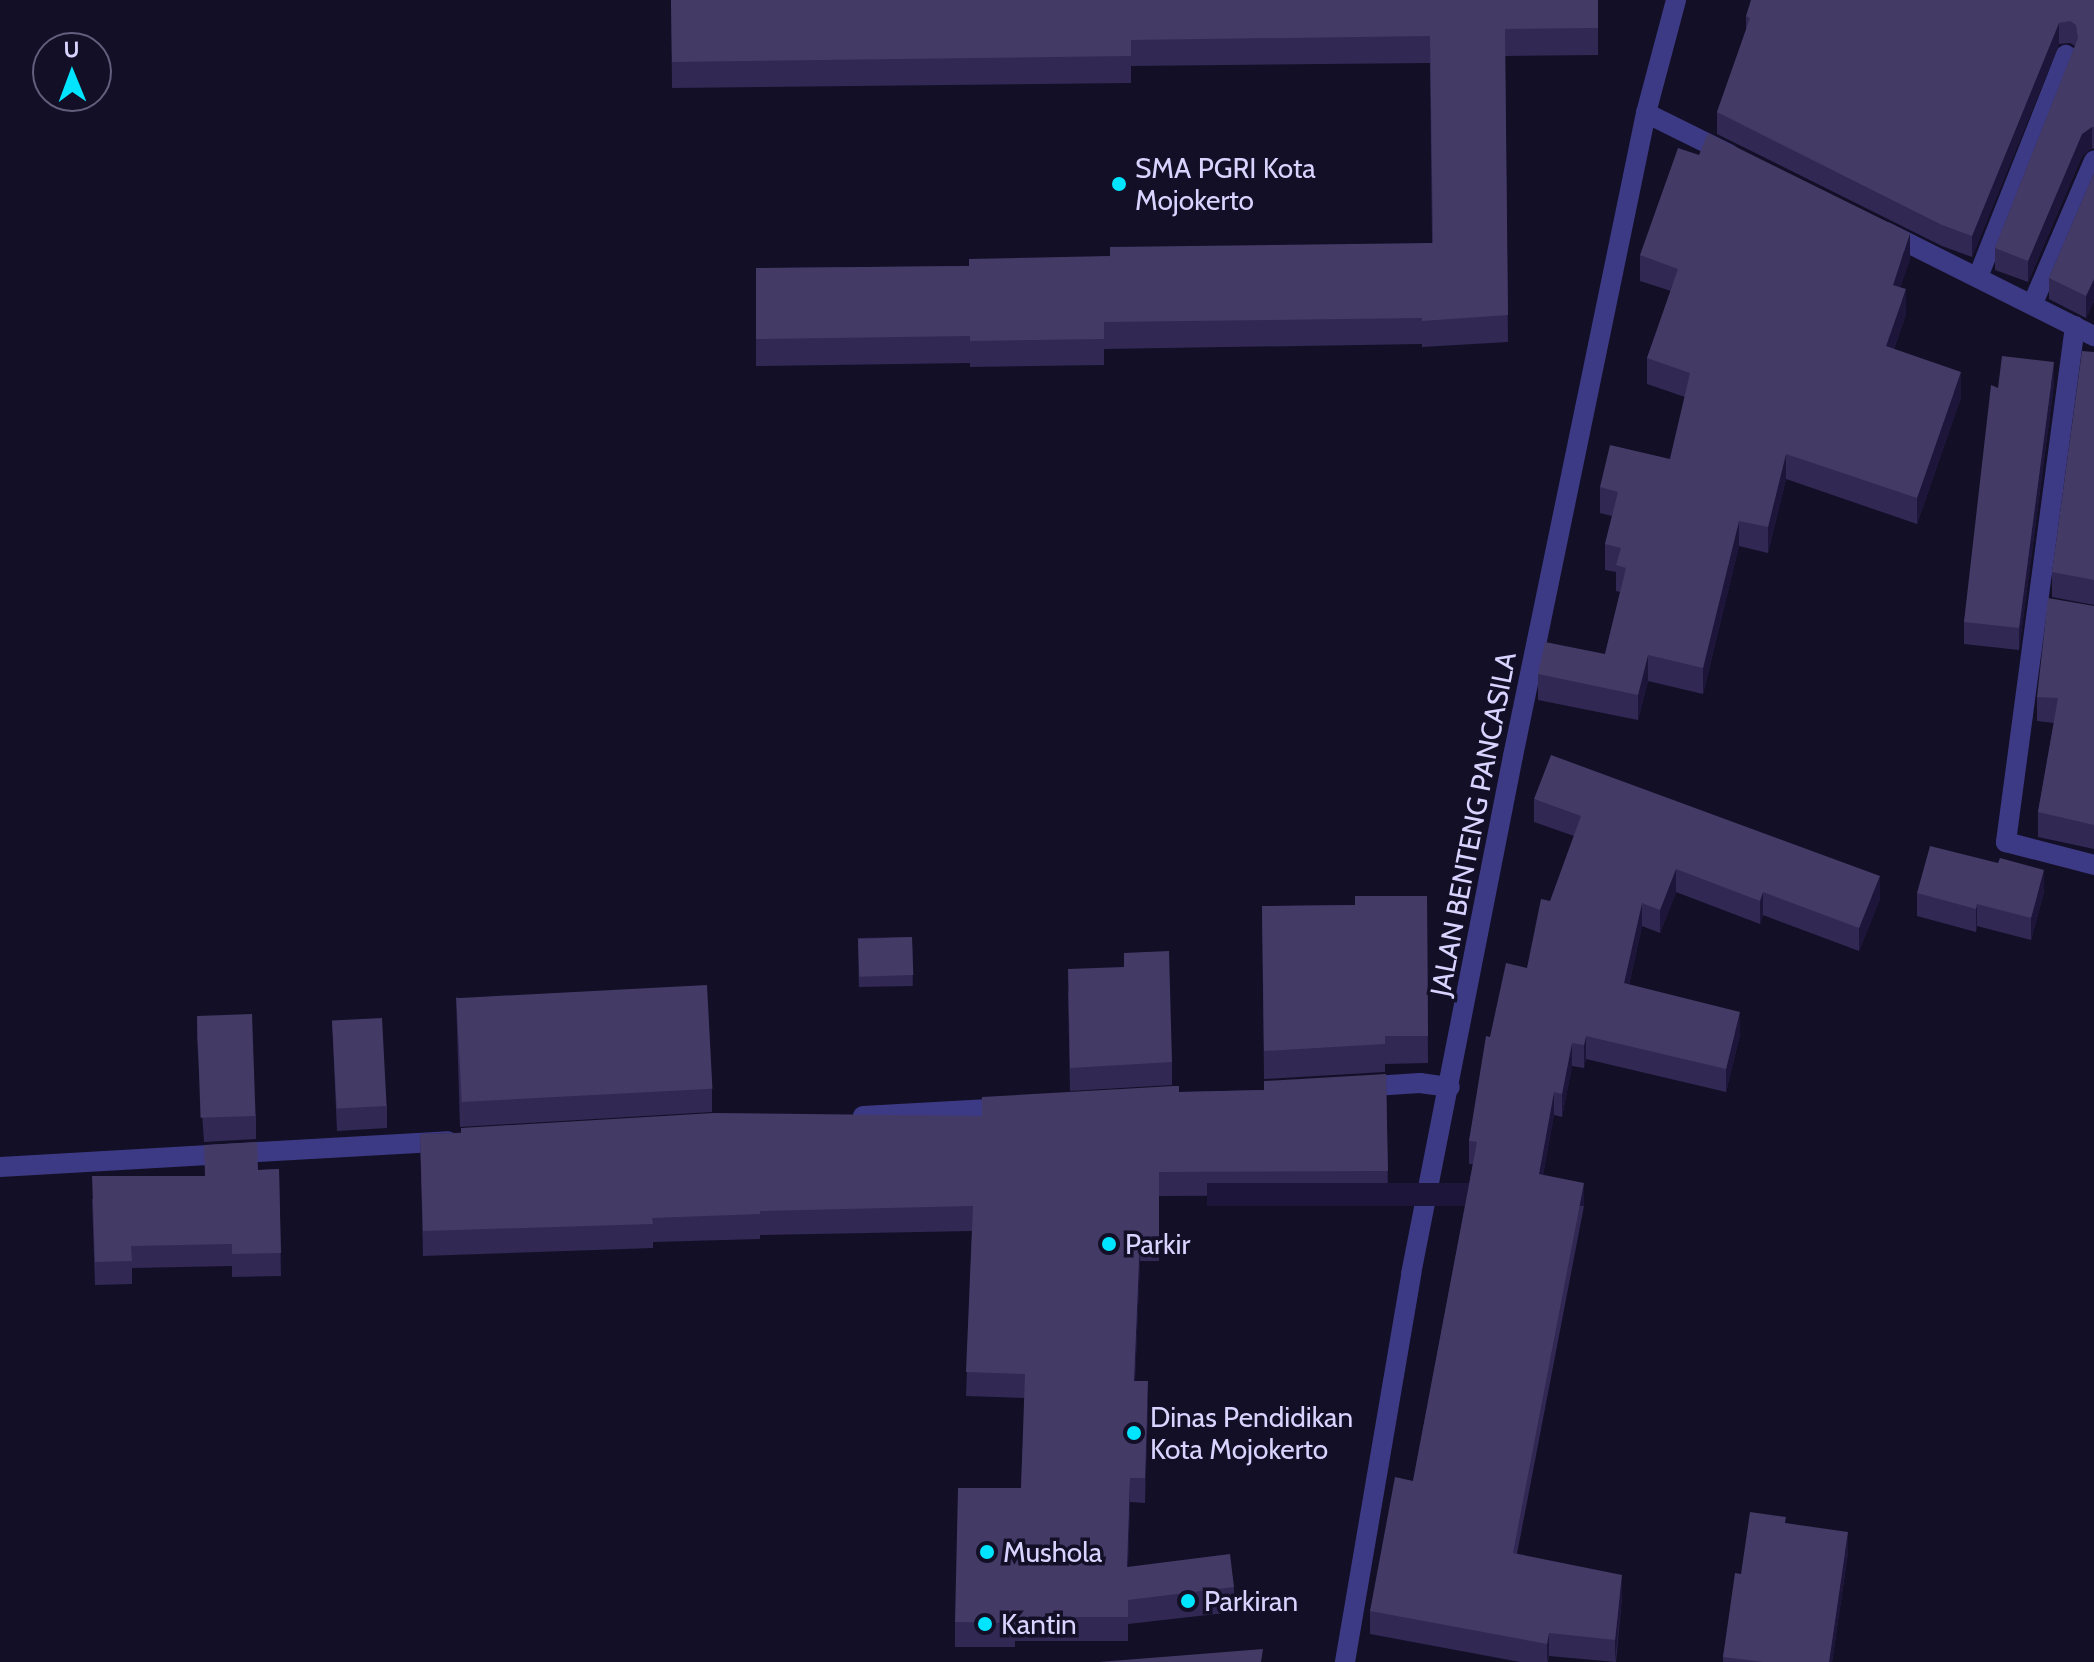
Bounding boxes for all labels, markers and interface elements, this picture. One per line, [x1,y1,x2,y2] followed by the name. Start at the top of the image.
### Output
[32,32,112,112] north arrow
[63,36,80,63] text: U
[1135,151,1316,217] place label: SMA PGRI Kota Mojokerto
[1110,175,1128,193] marker: SMA PGRI Kota Mojokerto
[1423,649,1523,999] street label: JALAN BENTENG PANCASILA
[1125,1227,1190,1261] place label: Parkir
[1100,1235,1118,1253] marker: Parkir
[1150,1400,1353,1466] place label: Dinas Pendidikan Kota Mojokerto
[1125,1424,1143,1442] marker: Dinas Pendidikan Kota Mojokerto
[1003,1535,1102,1569] place label: Mushola
[978,1543,996,1561] marker: Mushola
[1204,1584,1298,1618] place label: Parkiran
[1179,1592,1197,1610] marker: Parkiran
[1001,1607,1077,1641] place label: Kantin
[976,1615,994,1633] marker: Kantin

